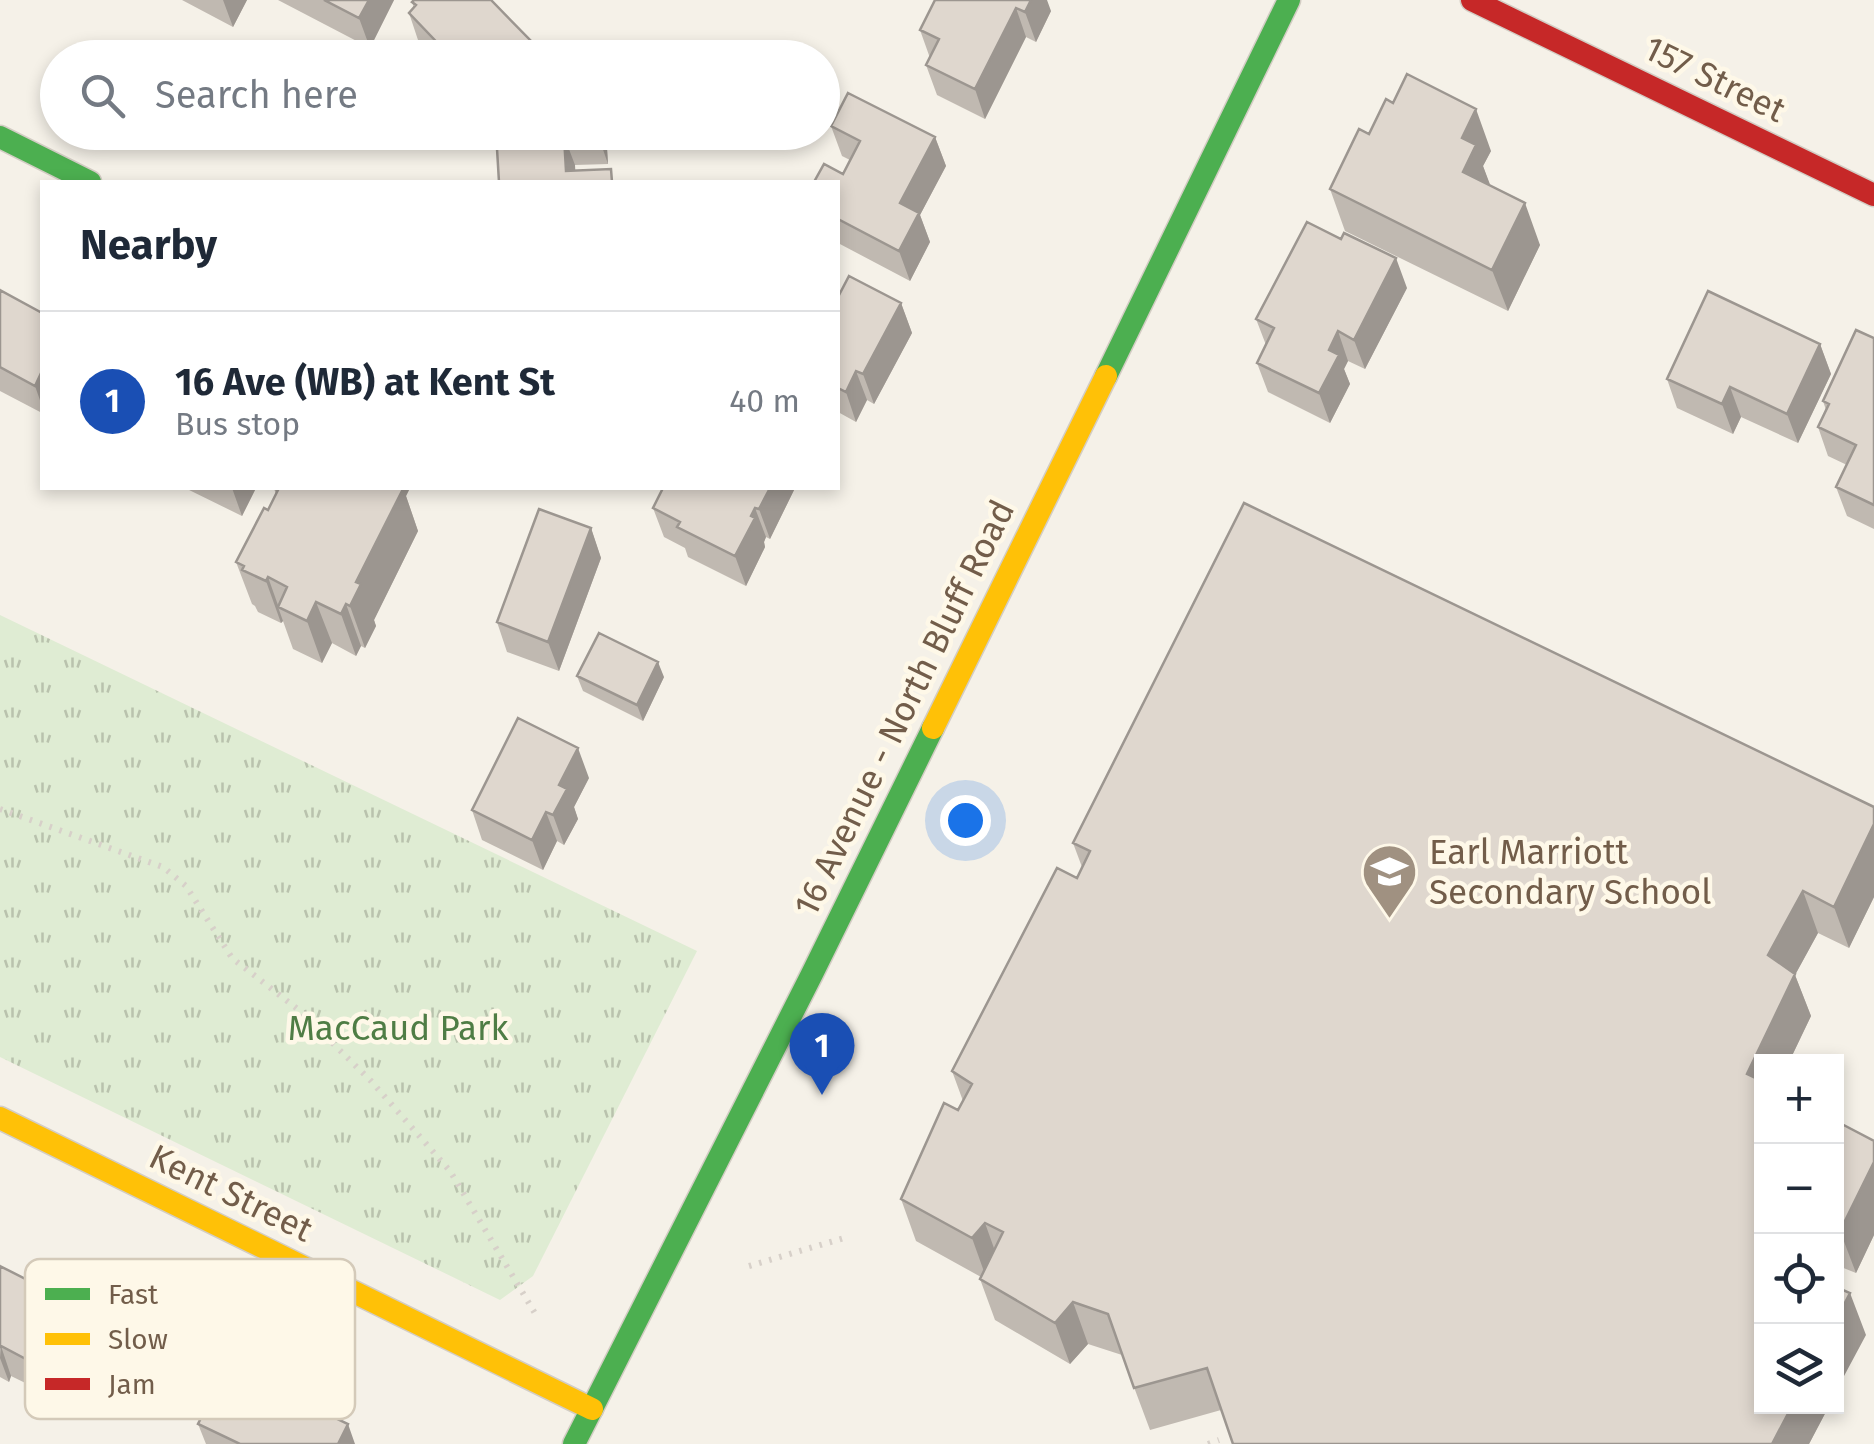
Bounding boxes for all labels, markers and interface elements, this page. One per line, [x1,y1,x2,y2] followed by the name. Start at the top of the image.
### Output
[1638,27,1793,131] street label: 157 Street
[40,40,840,150] search box
[75,68,130,123] icon: search
[155,72,358,118] text: Search here
[80,220,217,270] text: Nearby
[175,359,555,405] text: 16 Ave (WB) at Kent St
[105,382,120,420] text: 1
[729,382,800,420] text: 40 m
[175,405,300,443] text: Bus stop
[785,493,1023,923] street label: 16 Avenue - North Bluff Road
[940,795,991,846] your location
[1429,831,1712,913] place label: Earl Marriott Secondary School
[1360,842,1420,921] school or university icon: Earl Marriott Secondary School
[288,1007,508,1049] park label: MacCaud Park
[790,1012,854,1095] pin: 1
[1754,1054,1844,1414] map controls
[1754,1054,1844,1144] button: +
[142,1135,320,1251] street label: Kent Street
[1754,1144,1844,1234] button: −
[1754,1234,1844,1324] button: locate
[25,1259,355,1419] legend
[108,1278,159,1311] text: Fast
[108,1323,168,1356] text: Slow
[1754,1324,1844,1414] button: layers
[108,1368,156,1401] text: Jam

